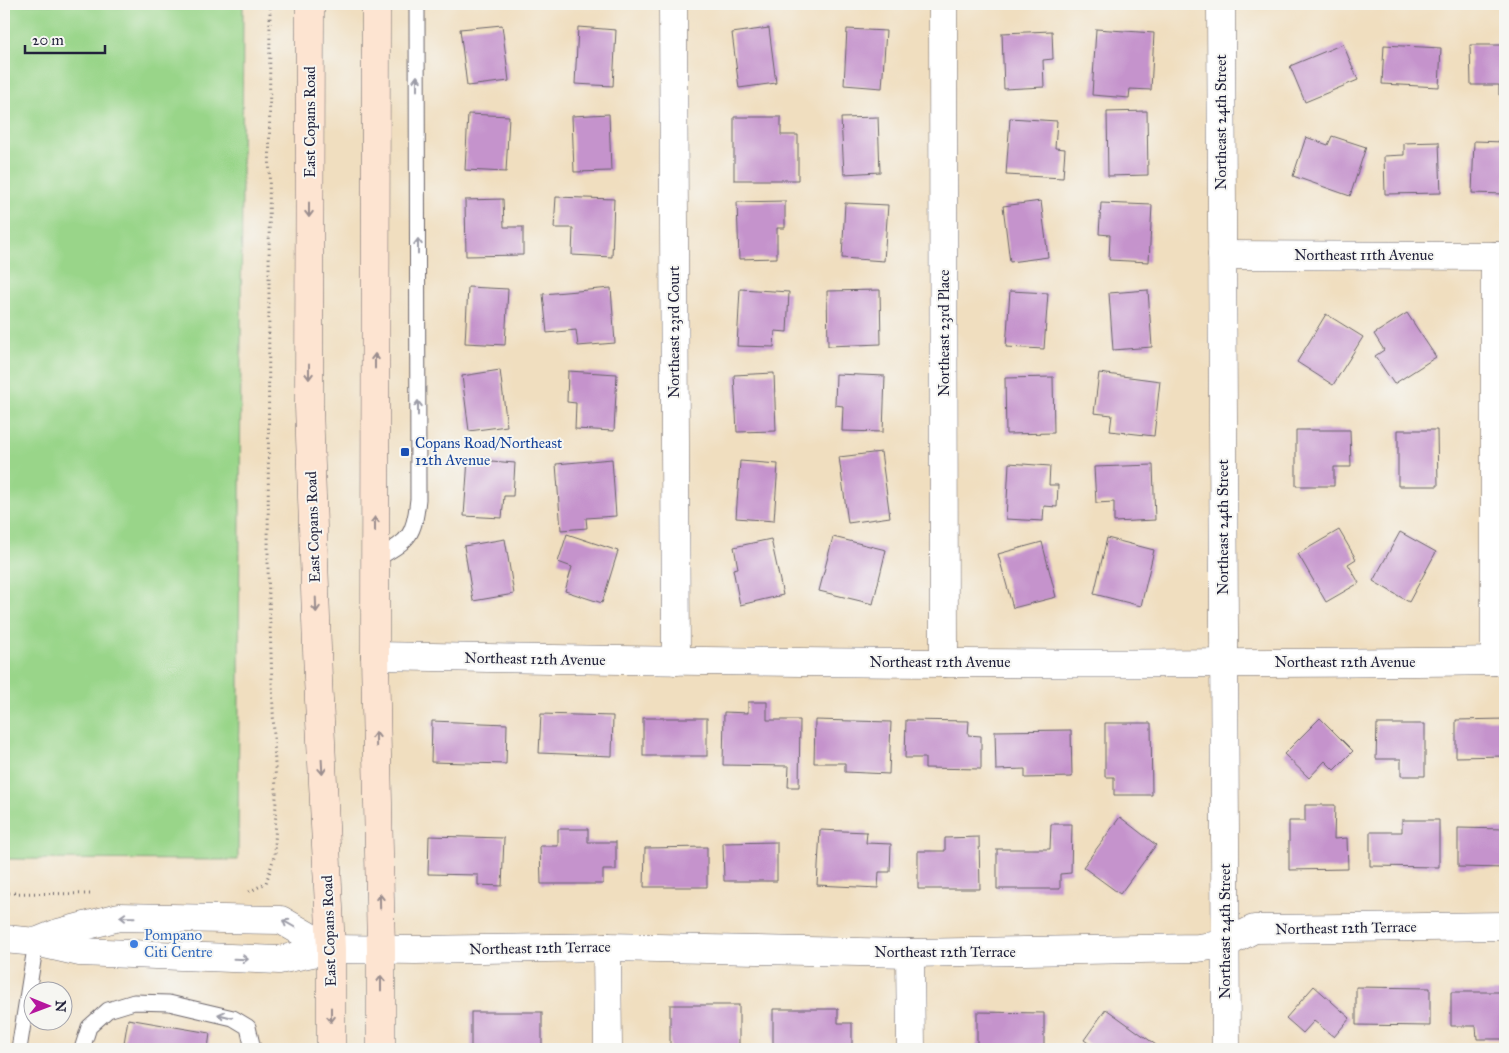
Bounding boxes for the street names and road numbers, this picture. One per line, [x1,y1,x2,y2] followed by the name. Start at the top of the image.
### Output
[1212,53,1230,190] street label: Northeast 24th Street
[301,66,319,178] street label: East Copans Road
[1294,246,1434,264] street label: Northeast 11th Avenue
[665,265,683,398] street label: Northeast 23rd Court
[935,269,953,397] street label: Northeast 23rd Place
[1214,458,1232,595] street label: Northeast 24th Street
[302,470,324,583] street label: East Copans Road
[464,649,606,669] street label: Northeast 12th Avenue
[869,653,1011,671] street label: Northeast 12th Avenue
[1274,653,1416,671] street label: Northeast 12th Avenue
[1216,862,1234,999] street label: Northeast 24th Street
[318,874,340,987] street label: East Copans Road
[1275,918,1417,938] street label: Northeast 12th Terrace
[469,938,611,958] street label: Northeast 12th Terrace
[874,943,1016,961] street label: Northeast 12th Terrace

